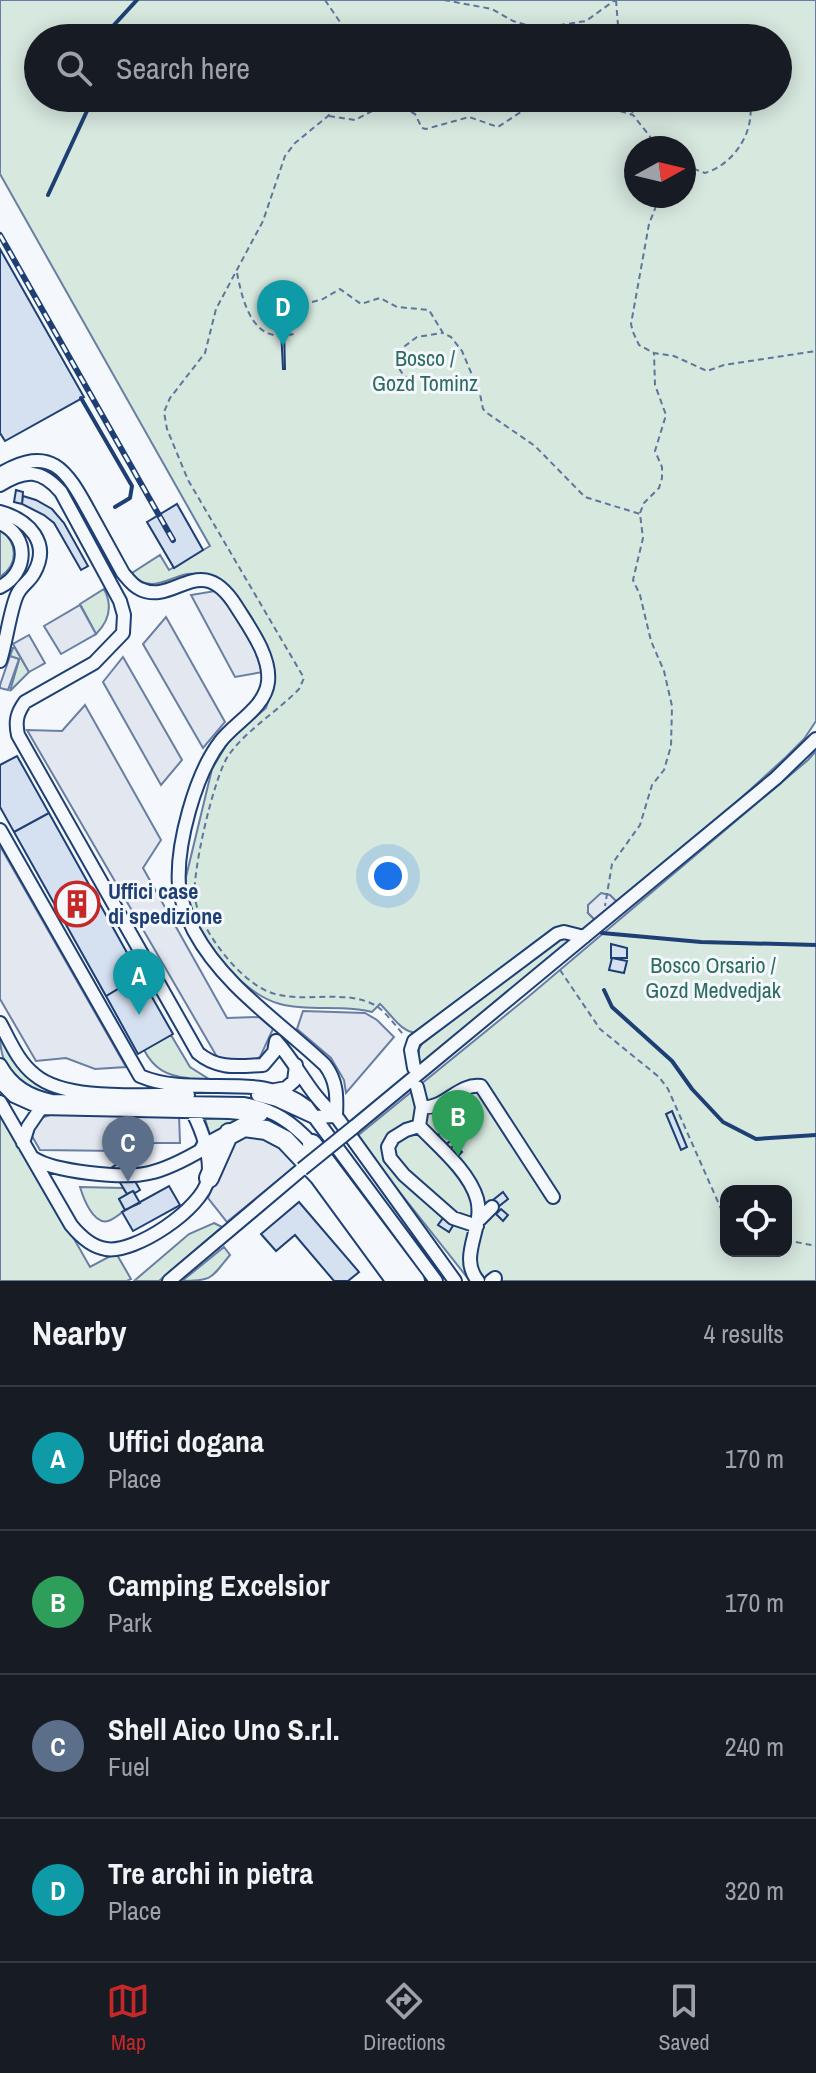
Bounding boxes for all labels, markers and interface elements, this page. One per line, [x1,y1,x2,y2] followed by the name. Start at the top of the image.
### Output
[24,24,792,112] search box
[52,46,96,90] icon: search
[116,48,250,88] text: Search here
[624,136,696,208] north arrow
[257,280,309,346] pin: D
[372,343,478,398] park label: Bosco / Gozd Tominz
[368,856,408,896] your location
[108,876,222,931] place label: Uffici case di spedizione
[53,880,101,928] building icon: Uffici case di spedizione
[113,949,165,1015] pin: A
[645,950,782,1005] park label: Bosco Orsario / Gozd Medvedjak
[432,1090,484,1156] pin: B
[102,1116,154,1182] pin: C
[720,1185,792,1257] map controls
[720,1185,792,1257] button: locate
[32,1310,127,1356] text: Nearby
[703,1316,784,1351] text: 4 results
[108,1421,264,1461] text: Uffici dogana
[50,1441,66,1476] text: A
[725,1441,784,1476] text: 170 m
[108,1461,161,1496] text: Place
[108,1565,330,1605] text: Camping Excelsior
[50,1585,66,1620] text: B
[725,1585,784,1620] text: 170 m
[108,1605,152,1640] text: Park
[108,1709,340,1749] text: Shell Aico Uno S.r.l.
[50,1729,66,1764] text: C
[725,1729,784,1764] text: 240 m
[108,1749,149,1784] text: Fuel
[108,1853,313,1893] text: Tre archi in pietra
[50,1873,66,1908] text: D
[725,1873,784,1908] text: 320 m
[108,1893,161,1928] text: Place
[106,1979,150,2057] tab: Map
[363,1979,446,2057] tab: Directions
[658,1979,710,2057] tab: Saved

